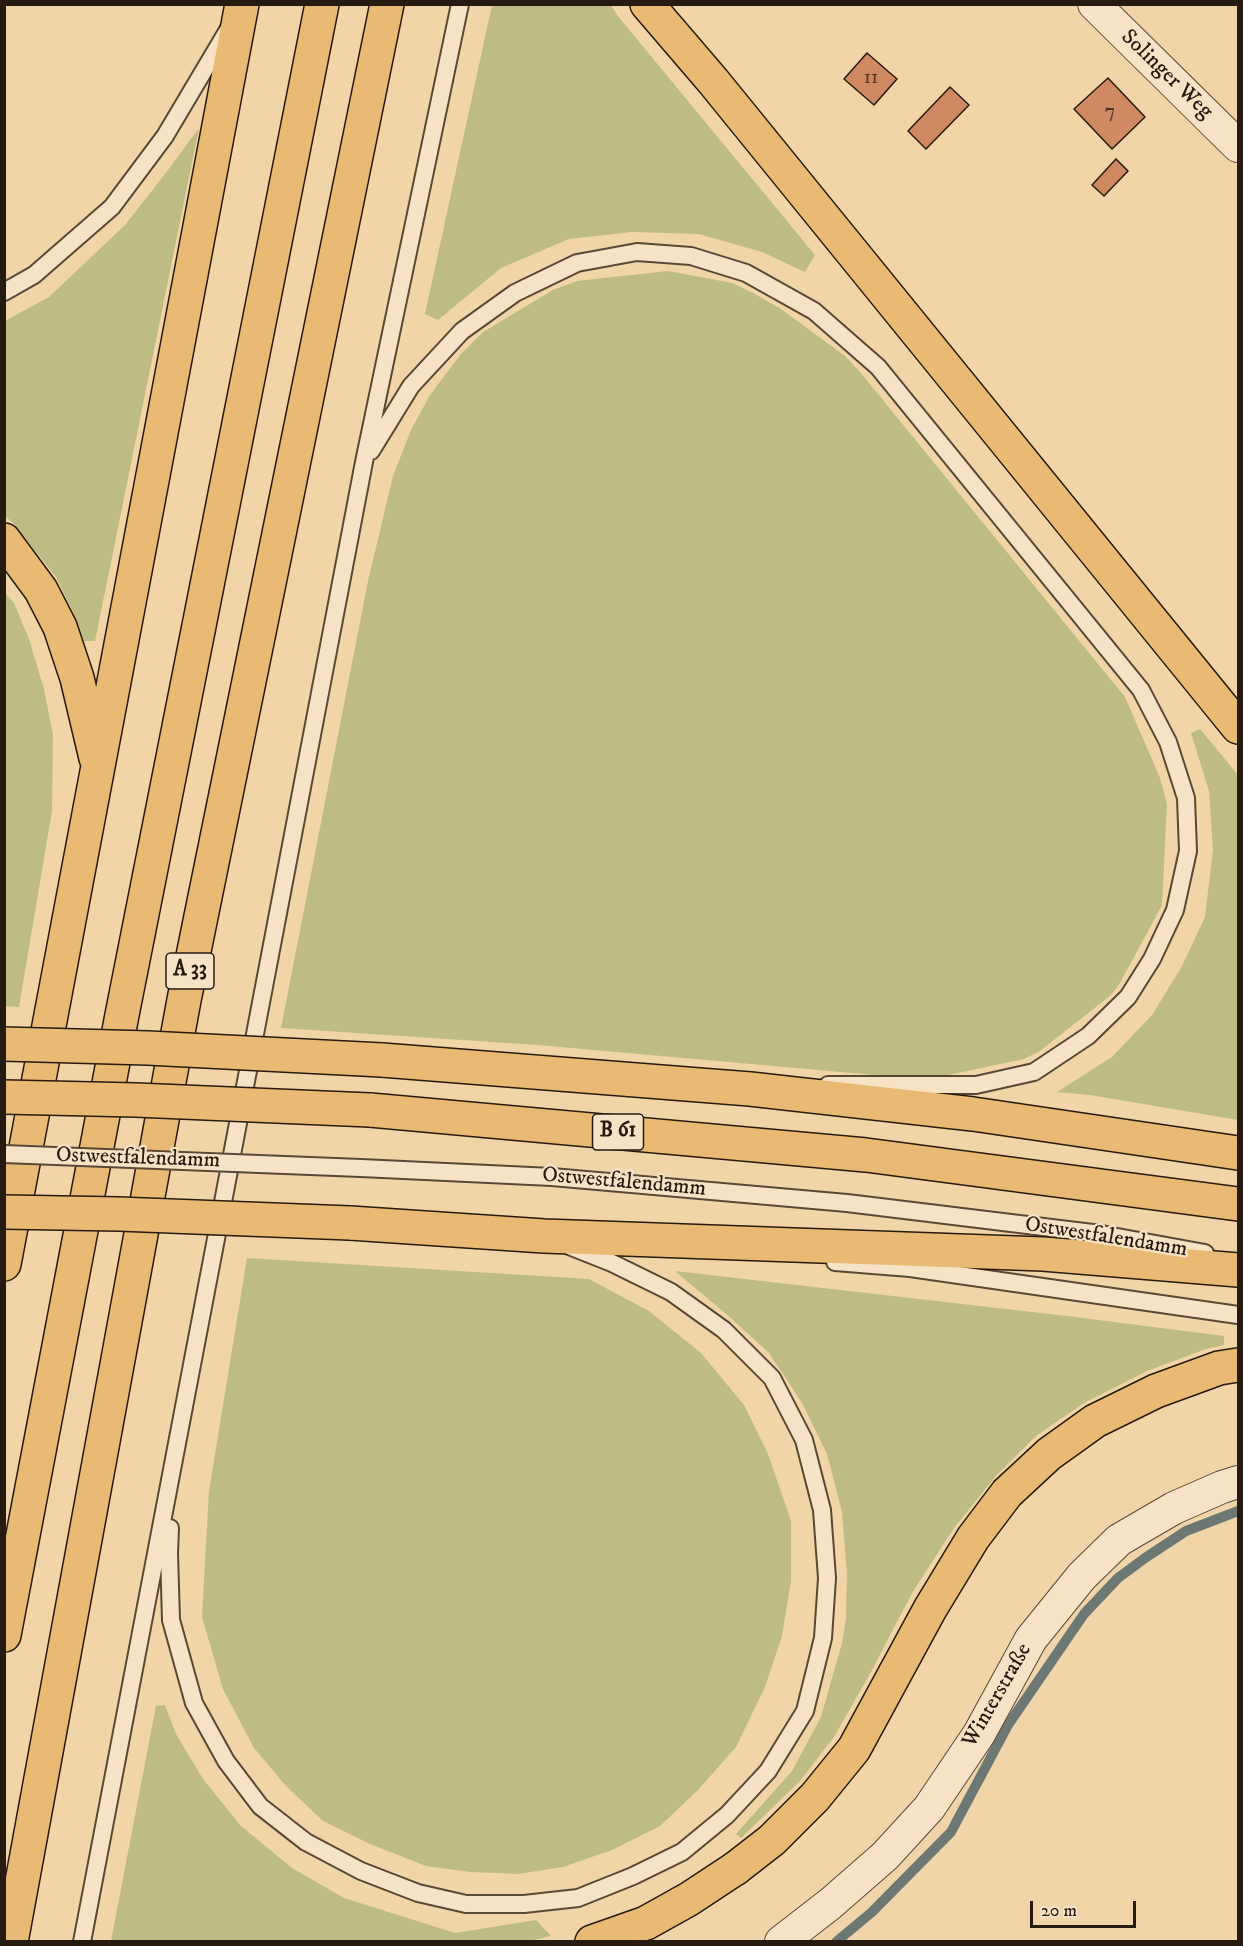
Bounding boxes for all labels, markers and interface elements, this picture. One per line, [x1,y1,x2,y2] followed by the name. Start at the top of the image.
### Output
[1115,25,1217,125] street label: Solinger Weg
[864,67,878,91] house number: 11
[1105,101,1115,125] house number: 7
[166,953,214,989] road number: A 33
[592,1114,644,1150] road number: B 61
[55,1143,221,1175] street label: Ostwestfalendamm
[541,1163,707,1203] street label: Ostwestfalendamm
[1023,1212,1189,1264] street label: Ostwestfalendamm
[958,1639,1038,1753] street label: Winterstraße
[1033,1889,1140,1927] scale bar
[1041,1900,1077,1922] text: 20 m

